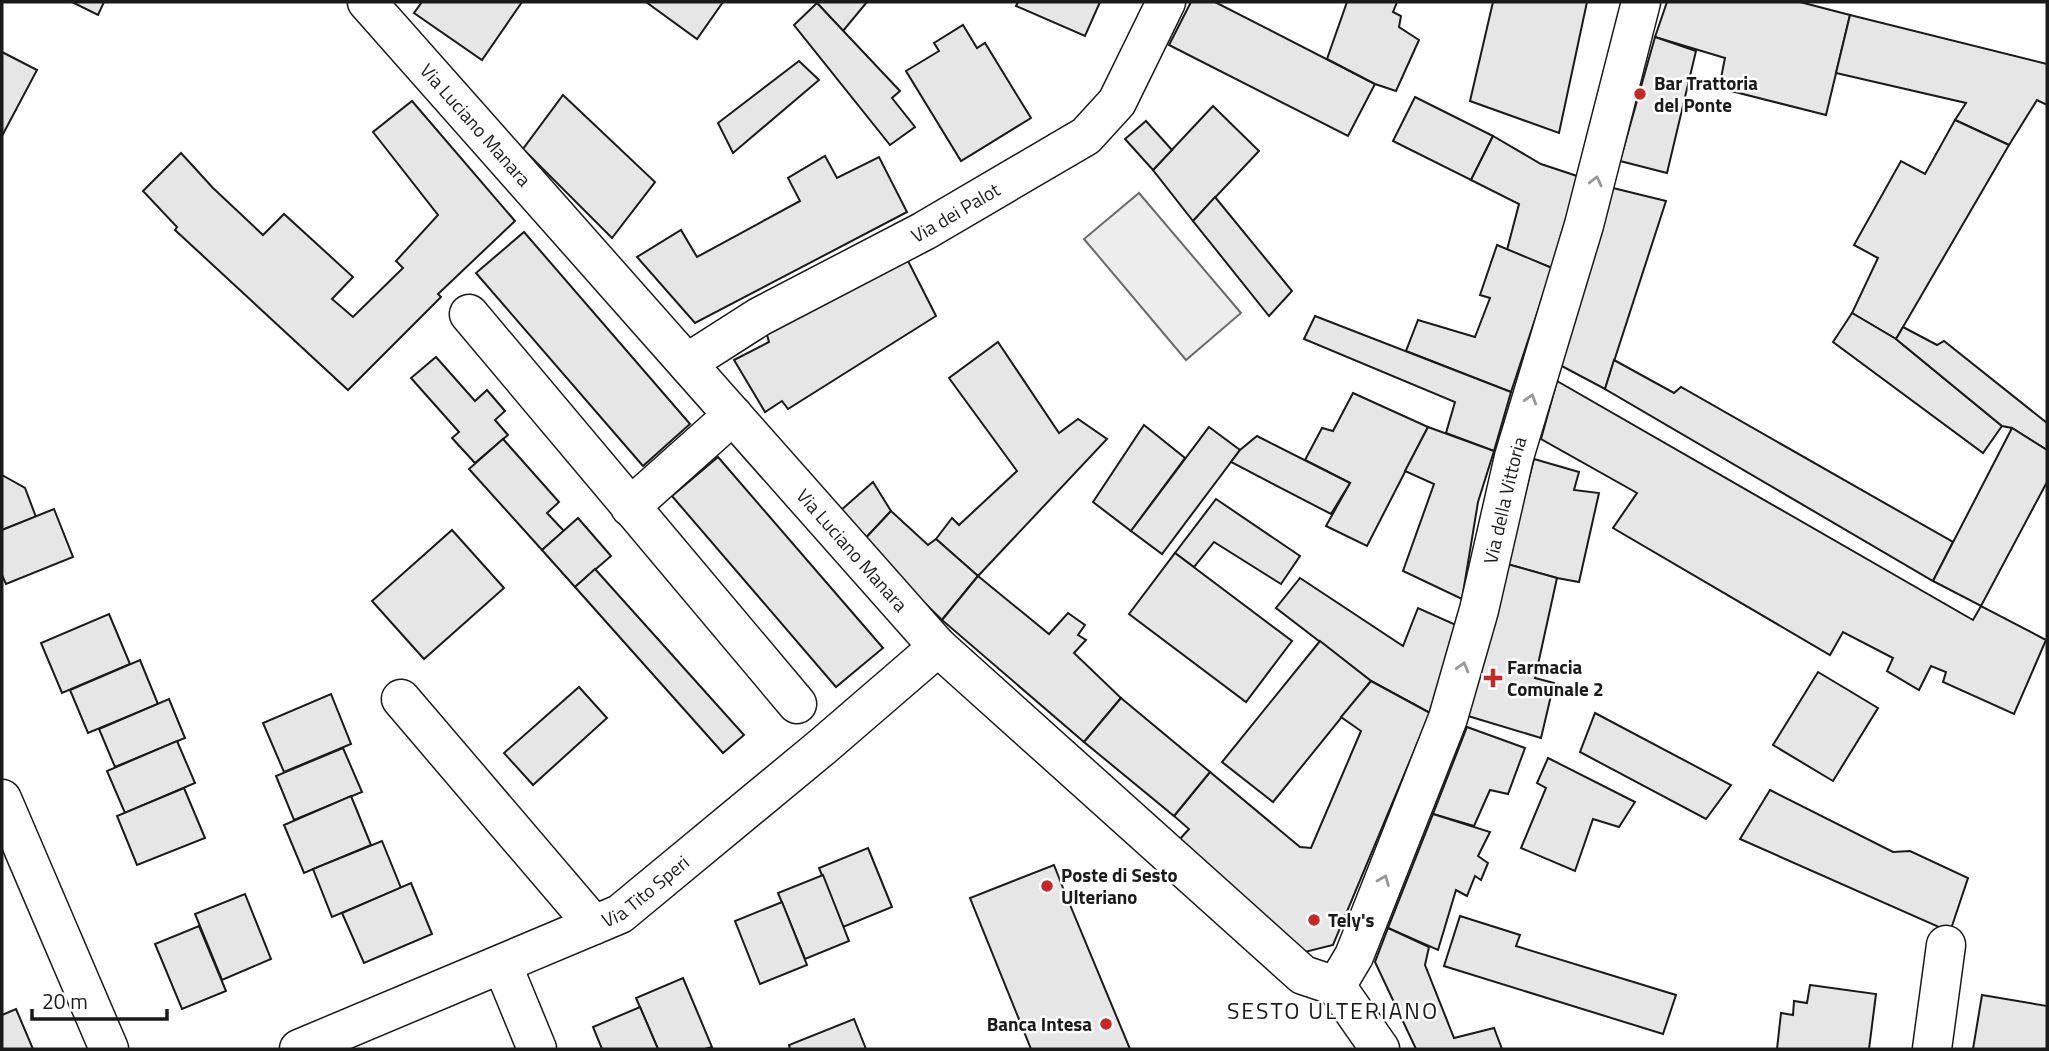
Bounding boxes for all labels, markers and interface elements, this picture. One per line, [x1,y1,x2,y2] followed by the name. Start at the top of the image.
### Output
[414,57,539,193] street label: Via Luciano Manara
[1654,68,1758,119] place label: Bar Trattoria del Ponte
[1632,86,1648,102] marker: Bar Trattoria del Ponte
[906,174,1005,249] street label: Via dei Palot
[1588,175,1602,187] one-way arrow
[1523,393,1538,405] one-way arrow
[1475,432,1534,567] street label: Via della Vittoria
[790,482,915,618] street label: Via Luciano Manara
[1507,652,1604,703] place label: Farmacia Comunale 2
[1455,661,1469,673] one-way arrow
[1485,670,1501,686] marker: Farmacia Comunale 2
[597,848,695,934] street label: Via Tito Speri
[1061,860,1178,911] place label: Poste di Sesto Ulteriano
[1375,874,1389,886] one-way arrow
[1039,878,1055,894] marker: Poste di Sesto Ulteriano
[1328,905,1375,934] place label: Tely's
[1306,912,1322,928] marker: Tely's
[32,978,166,1022] scale bar
[42,985,88,1017] text: 20 m
[1227,993,1439,1028] district label: SESTO ULTERIANO
[987,1009,1092,1038] place label: Banca Intesa
[1098,1016,1114,1032] marker: Banca Intesa

